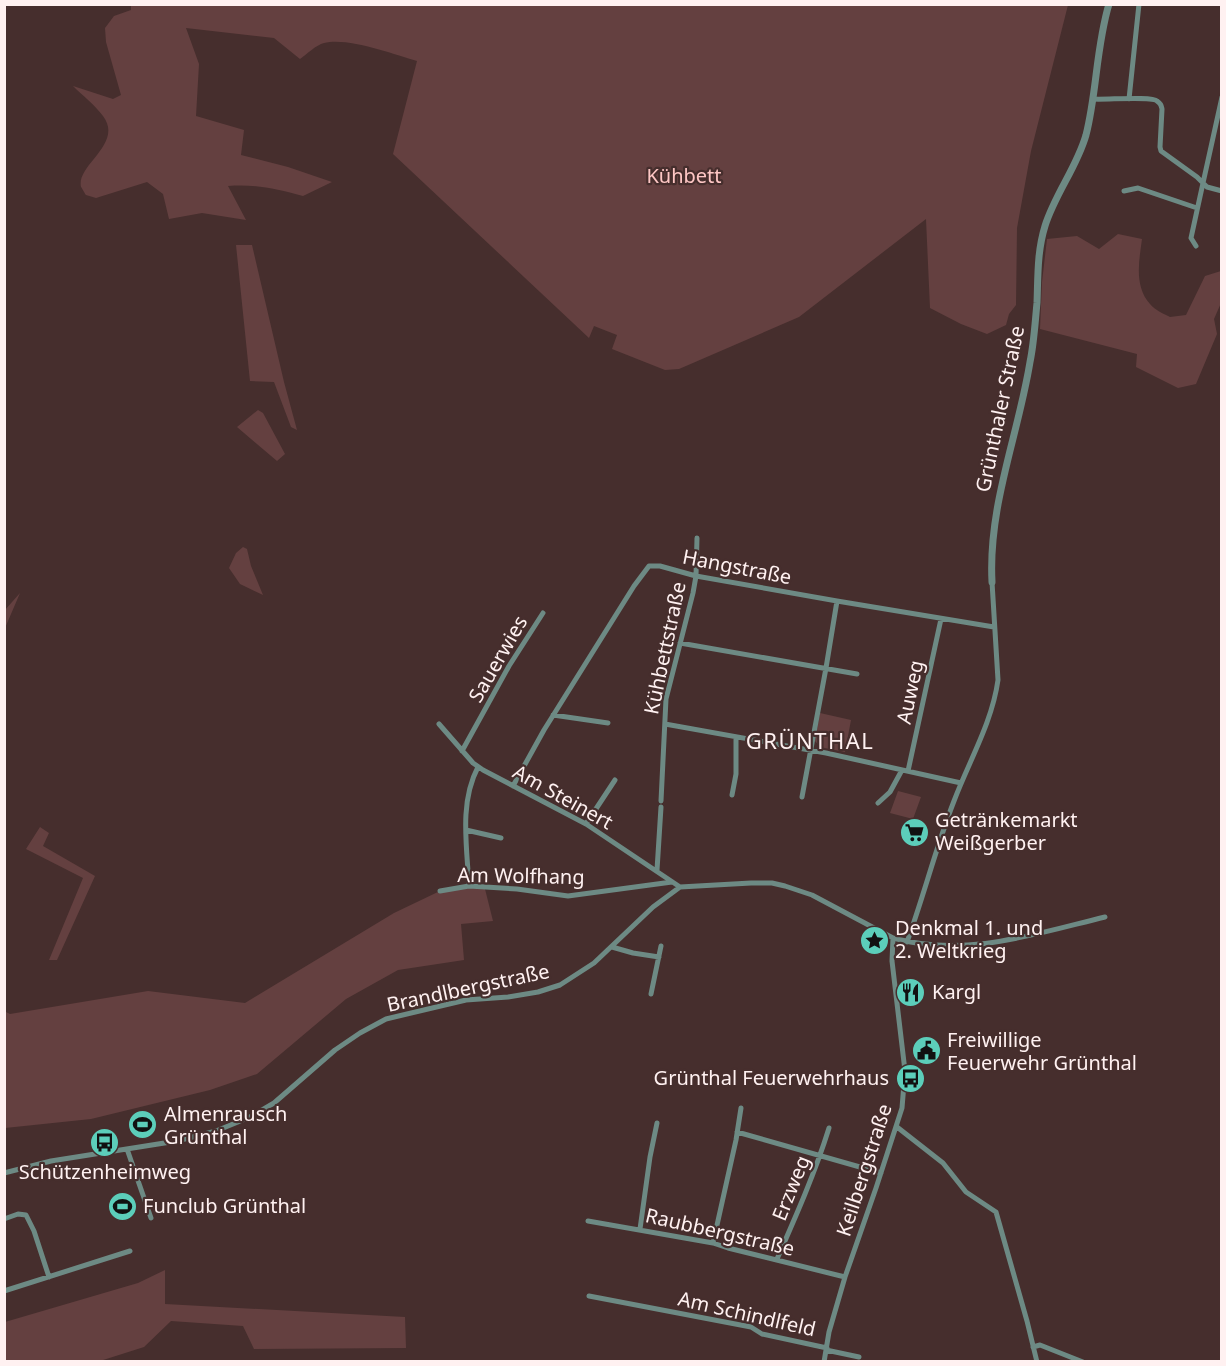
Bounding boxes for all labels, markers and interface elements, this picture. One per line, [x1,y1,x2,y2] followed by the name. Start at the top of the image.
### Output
[646,162,722,189] park label: Kühbett
[969,323,1030,495] street label: Grünthaler Straße
[680,543,794,590] street label: Hangstraße
[637,579,692,717] street label: Kühbettstraße
[462,610,533,707] street label: Sauerwies
[890,658,929,726] street label: Auweg
[746,725,874,755] district label: GRÜNTHAL
[508,758,618,835] street label: Am Steinert
[935,806,1078,856] place label: Getränkemarkt Weißgerber
[898,816,930,848] supermarket icon: Getränkemarkt Weißgerber
[457,861,585,890] street label: Am Wolfhang
[895,914,1043,964] place label: Denkmal 1. und 2. Weltkrieg
[858,924,890,956] place icon: Denkmal 1. und 2. Weltkrieg
[384,957,552,1018] street label: Brandlbergstraße
[895,976,927,1008] restaurant icon: Kargl
[932,978,981,1005] place label: Kargl
[947,1026,1137,1076] place label: Freiwillige Feuerwehr Grünthal
[910,1035,942,1067] public building icon: Freiwillige Feuerwehr Grünthal
[894,1062,926,1094] bus stop icon: Grünthal Feuerwehrhaus
[654,1064,889,1091] place label: Grünthal Feuerwehrhaus
[164,1100,287,1150] place label: Almenrausch Grünthal
[829,1100,898,1239] street label: Keilbergstraße
[127,1109,159,1141] sports icon: Almenrausch Grünthal
[89,1126,121,1158] bus stop icon: Schützenheimweg
[765,1151,816,1224] street label: Erzweg
[19,1158,191,1185] place label: Schützenheimweg
[106,1190,138,1222] sports icon: Funclub Grünthal
[143,1192,306,1219] place label: Funclub Grünthal
[643,1201,797,1262] street label: Raubbergstraße
[676,1285,818,1342] street label: Am Schindlfeld

